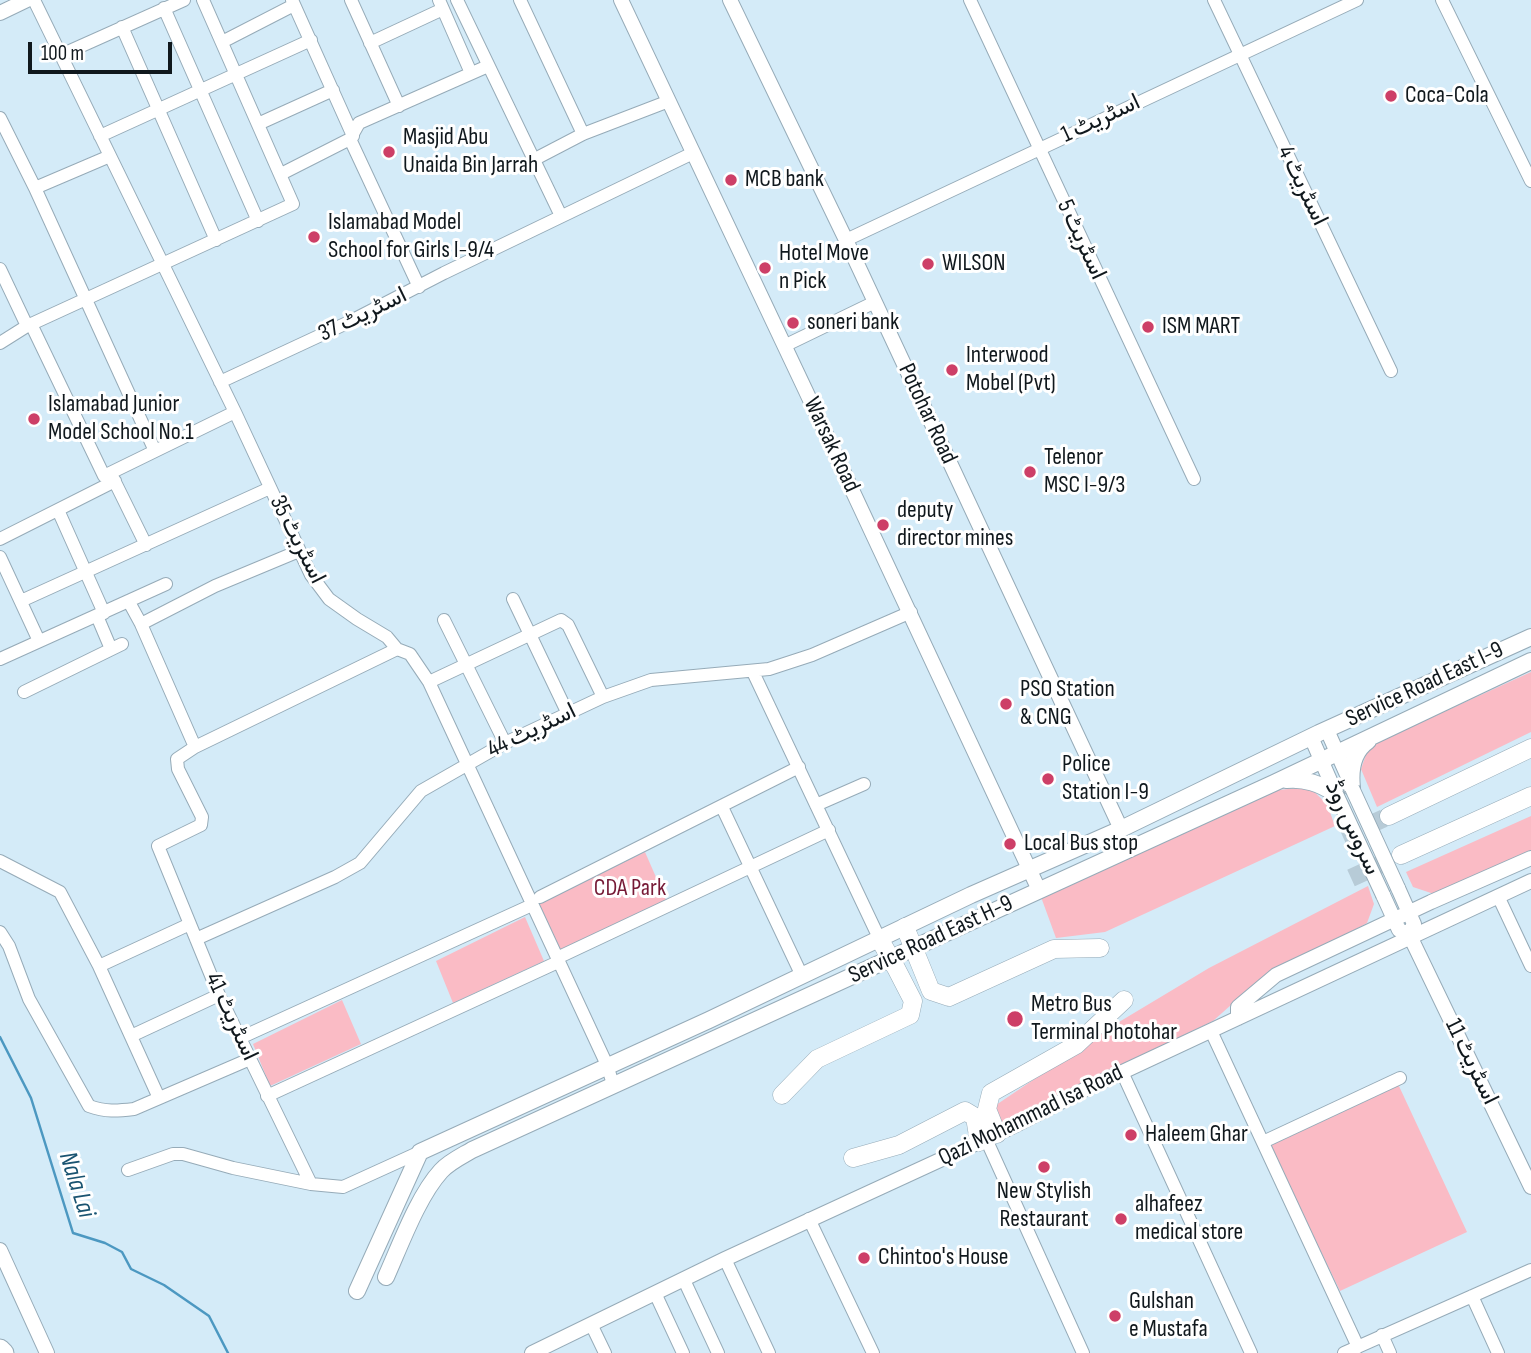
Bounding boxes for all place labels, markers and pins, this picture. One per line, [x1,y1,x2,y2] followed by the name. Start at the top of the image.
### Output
[1405,82,1489,110] place label: Coca-Cola
[1383,88,1399,104] marker: Coca-Cola
[403,124,538,180] place label: Masjid Abu Unaida Bin Jarrah
[381,144,397,160] marker: Masjid Abu Unaida Bin Jarrah
[745,166,824,194] place label: MCB bank
[723,172,739,188] marker: MCB bank
[328,209,494,265] place label: Islamabad Model School for Girls I-9/4
[306,229,322,245] marker: Islamabad Model School for Girls I-9/4
[779,240,869,296] place label: Hotel Move n Pick
[942,250,1006,278] place label: WILSON
[920,256,936,272] marker: WILSON
[757,260,773,276] marker: Hotel Move n Pick
[807,309,899,337] place label: soneri bank
[1162,313,1240,341] place label: ISM MART
[785,315,801,331] marker: soneri bank
[1140,319,1156,335] marker: ISM MART
[966,342,1056,398] place label: Interwood Mobel (Pvt)
[944,362,960,378] marker: Interwood Mobel (Pvt)
[48,391,194,447] place label: Islamabad Junior Model School No.1
[26,411,42,427] marker: Islamabad Junior Model School No.1
[1044,444,1125,500] place label: Telenor MSC I-9/3
[1022,464,1038,480] marker: Telenor MSC I-9/3
[897,497,1013,553] place label: deputy director mines
[875,517,891,533] marker: deputy director mines
[1020,676,1115,732] place label: PSO Station & CNG
[998,696,1014,712] marker: PSO Station & CNG
[1062,751,1149,807] place label: Police Station I-9
[1040,771,1056,787] marker: Police Station I-9
[1024,830,1138,858] place label: Local Bus stop
[1002,836,1018,852] marker: Local Bus stop
[1031,991,1177,1047] place label: Metro Bus Terminal Photohar
[1005,1009,1025,1029] marker: Metro Bus Terminal Photohar
[1145,1121,1248,1149] place label: Haleem Ghar
[1123,1127,1139,1143] marker: Haleem Ghar
[1036,1159,1052,1175] marker: New Stylish Restaurant
[997,1178,1091,1234] place label: New Stylish Restaurant
[1135,1191,1243,1247] place label: alhafeez medical store
[1113,1211,1129,1227] marker: alhafeez medical store
[878,1244,1009,1272] place label: Chintoo's House
[856,1250,872,1266] marker: Chintoo's House
[1129,1288,1208,1344] place label: Gulshan e Mustafa
[1107,1308,1123,1324] marker: Gulshan e Mustafa

